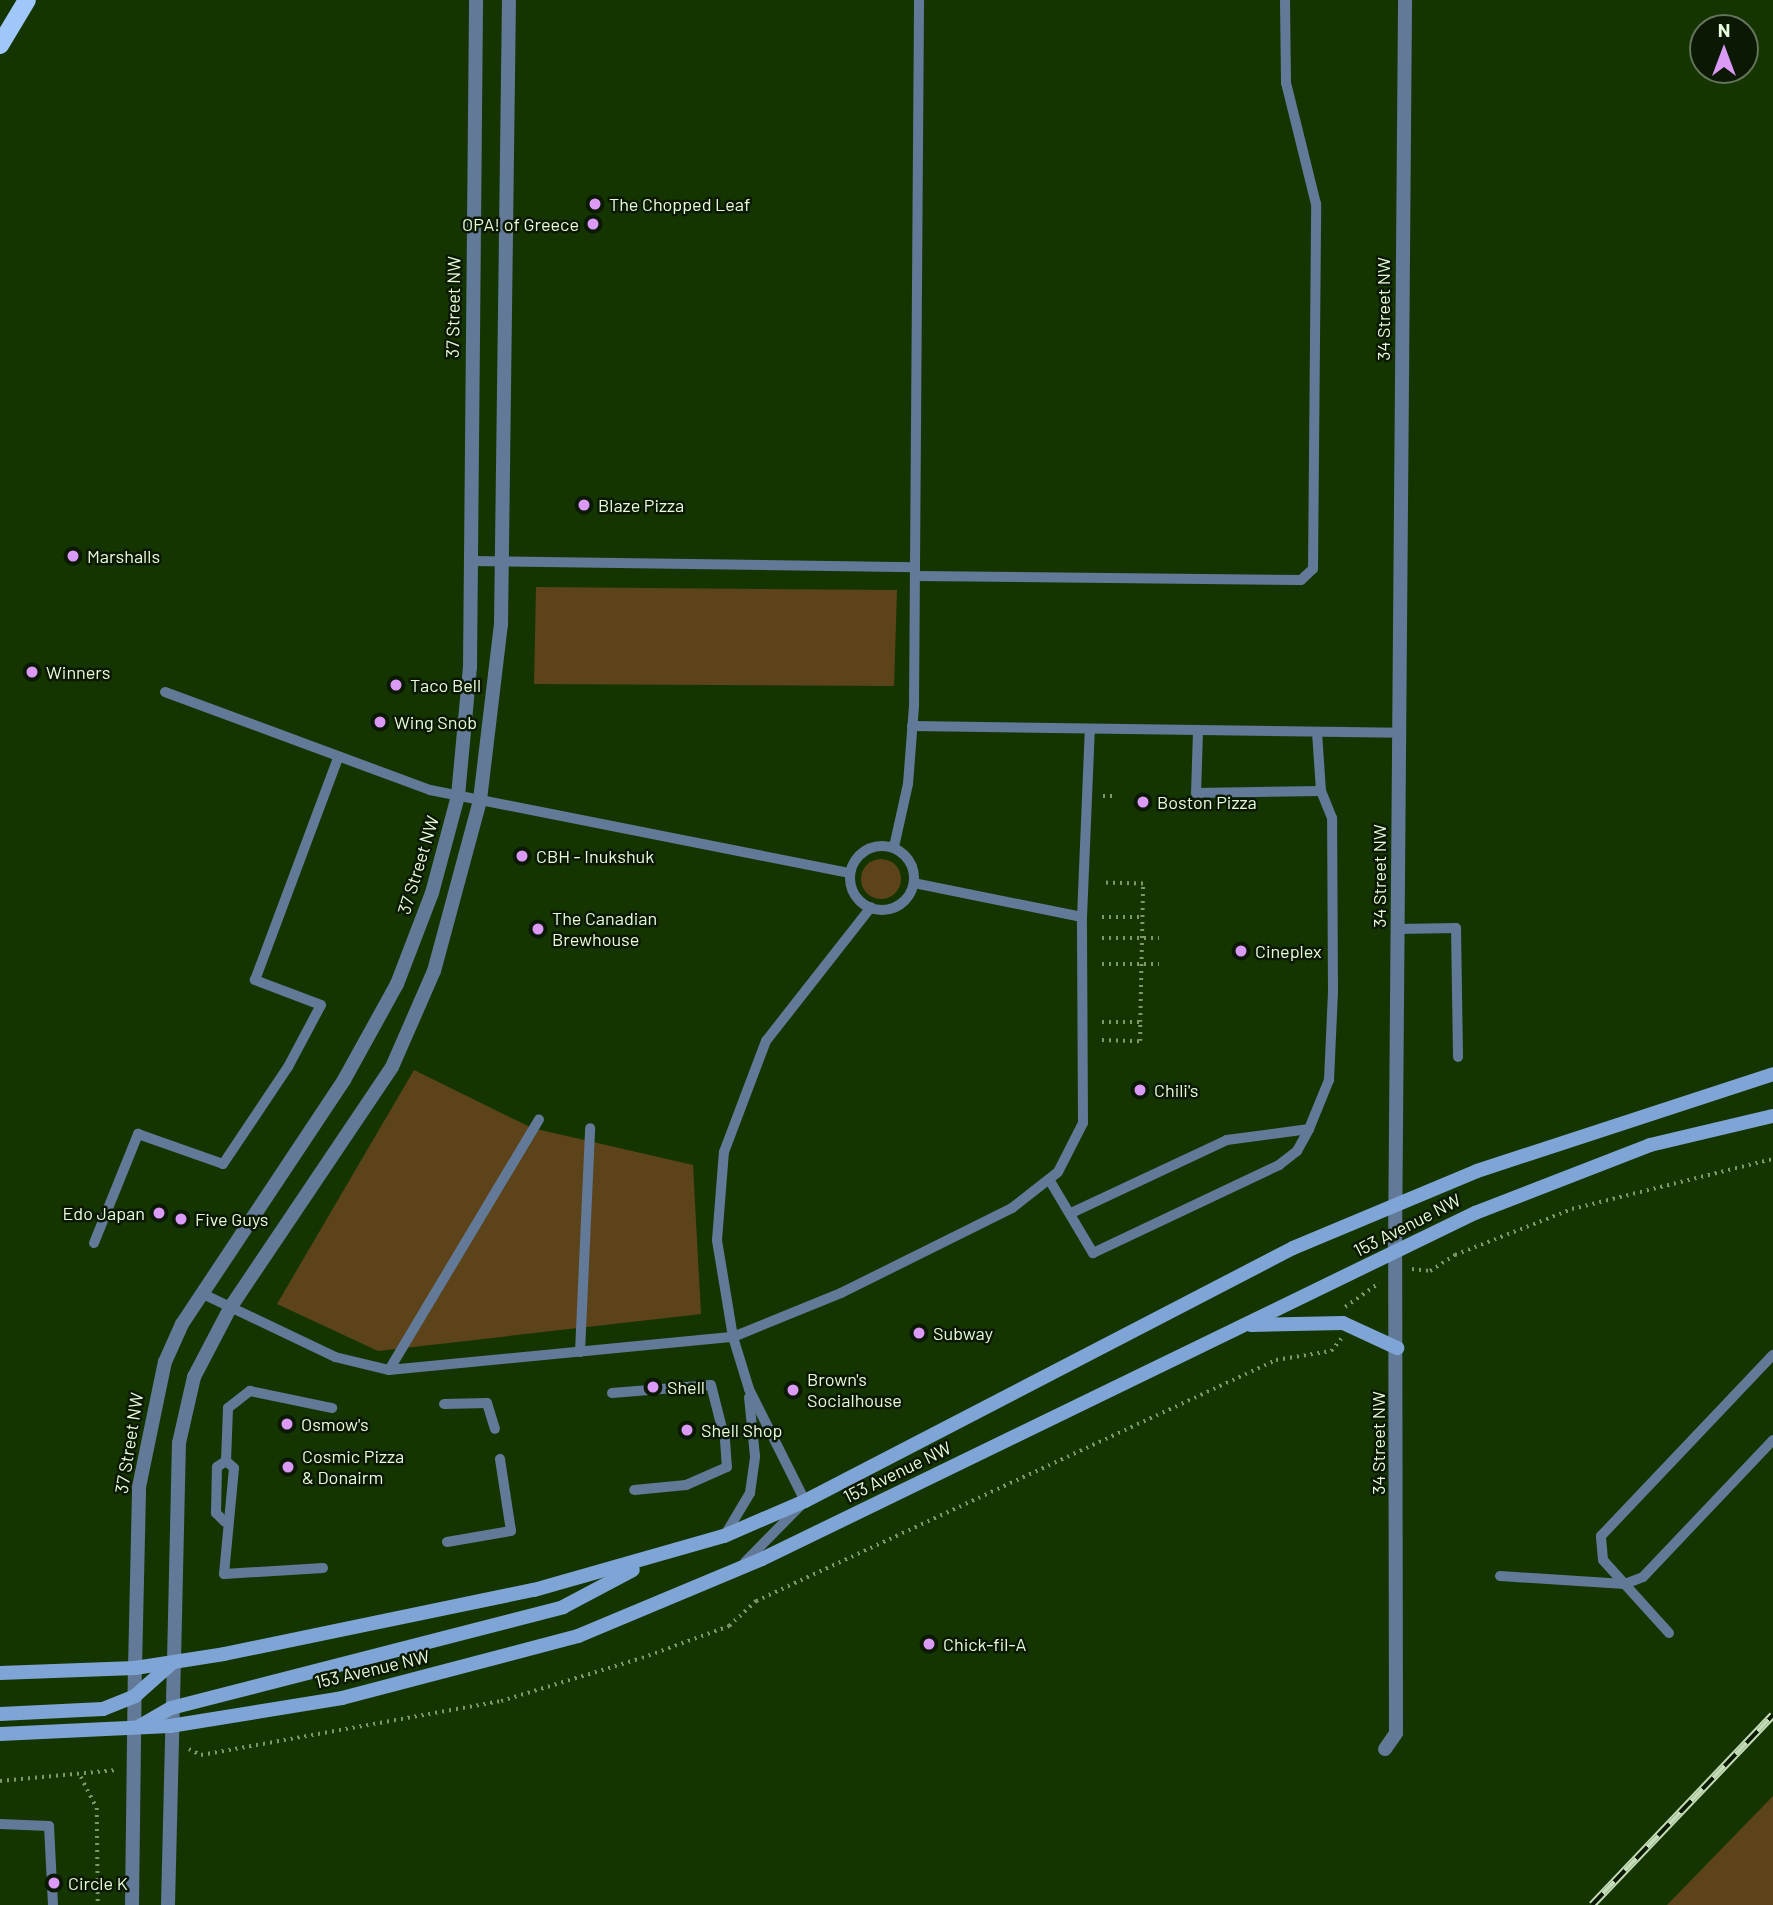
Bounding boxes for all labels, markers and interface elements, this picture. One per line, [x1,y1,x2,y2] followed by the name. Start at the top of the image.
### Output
[1689,14,1759,84] north arrow
[1718,18,1730,41] text: N
[609,193,750,215] place label: The Chopped Leaf
[587,196,603,212] marker: The Chopped Leaf
[462,213,579,235] place label: OPA! of Greece
[585,216,601,232] marker: OPA! of Greece
[441,256,465,358] street label: 37 Street NW
[1372,257,1394,361] street label: 34 Street NW
[598,494,684,516] place label: Blaze Pizza
[576,497,592,513] marker: Blaze Pizza
[87,545,160,567] place label: Marshalls
[65,548,81,564] marker: Marshalls
[46,661,110,683] place label: Winners
[24,664,40,680] marker: Winners
[410,674,481,696] place label: Taco Bell
[388,677,404,693] marker: Taco Bell
[394,711,477,733] place label: Wing Snob
[372,714,388,730] marker: Wing Snob
[1157,791,1257,813] place label: Boston Pizza
[1135,794,1151,810] marker: Boston Pizza
[393,813,443,917] street label: 37 Street NW
[1368,824,1390,928] street label: 34 Street NW
[536,845,654,867] place label: CBH - Inukshuk
[514,848,530,864] marker: CBH - Inukshuk
[552,908,657,950] place label: The Canadian Brewhouse
[530,921,546,937] marker: The Canadian Brewhouse
[1255,940,1322,962] place label: Cineplex
[1233,943,1249,959] marker: Cineplex
[1154,1079,1198,1101] place label: Chili's
[1132,1082,1148,1098] marker: Chili's
[1350,1189,1464,1261] street label: 153 Avenue NW
[62,1202,145,1224] place label: Edo Japan
[151,1205,167,1221] marker: Edo Japan
[195,1208,268,1230] place label: Five Guys
[173,1211,189,1227] marker: Five Guys
[933,1322,993,1344] place label: Subway
[911,1325,927,1341] marker: Subway
[807,1369,902,1412] place label: Brown's Socialhouse
[667,1376,705,1398] place label: Shell
[645,1379,661,1395] marker: Shell
[785,1382,801,1398] marker: Brown's Socialhouse
[110,1391,148,1495] street label: 37 Street NW
[1367,1391,1389,1495] street label: 34 Street NW
[301,1413,369,1435] place label: Osmow's
[279,1416,295,1432] marker: Osmow's
[701,1419,782,1441] place label: Shell Shop
[679,1422,695,1438] marker: Shell Shop
[840,1437,954,1507] street label: 153 Avenue NW
[302,1446,404,1488] place label: Cosmic Pizza & Donairm
[280,1459,296,1475] marker: Cosmic Pizza & Donairm
[943,1633,1027,1655] place label: Chick-fil-A
[921,1636,937,1652] marker: Chick-fil-A
[312,1645,432,1693] street label: 153 Avenue NW
[68,1872,128,1894] place label: Circle K
[46,1875,62,1891] marker: Circle K

